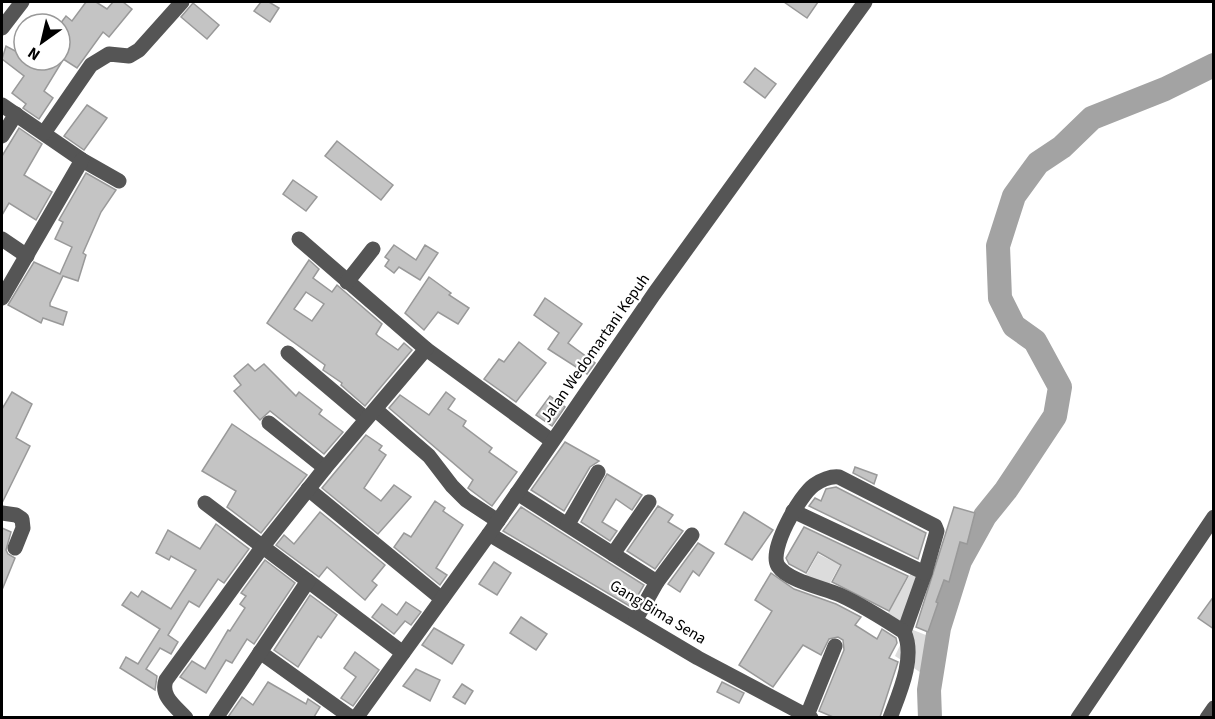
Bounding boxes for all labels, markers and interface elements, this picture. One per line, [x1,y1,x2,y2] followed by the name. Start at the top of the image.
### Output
[12,12,72,72] north arrow
[24,42,45,66] text: N
[535,269,655,427] street label: Jalan Wedomartani Kepuh
[606,574,710,650] street label: Gang Bima Sena

